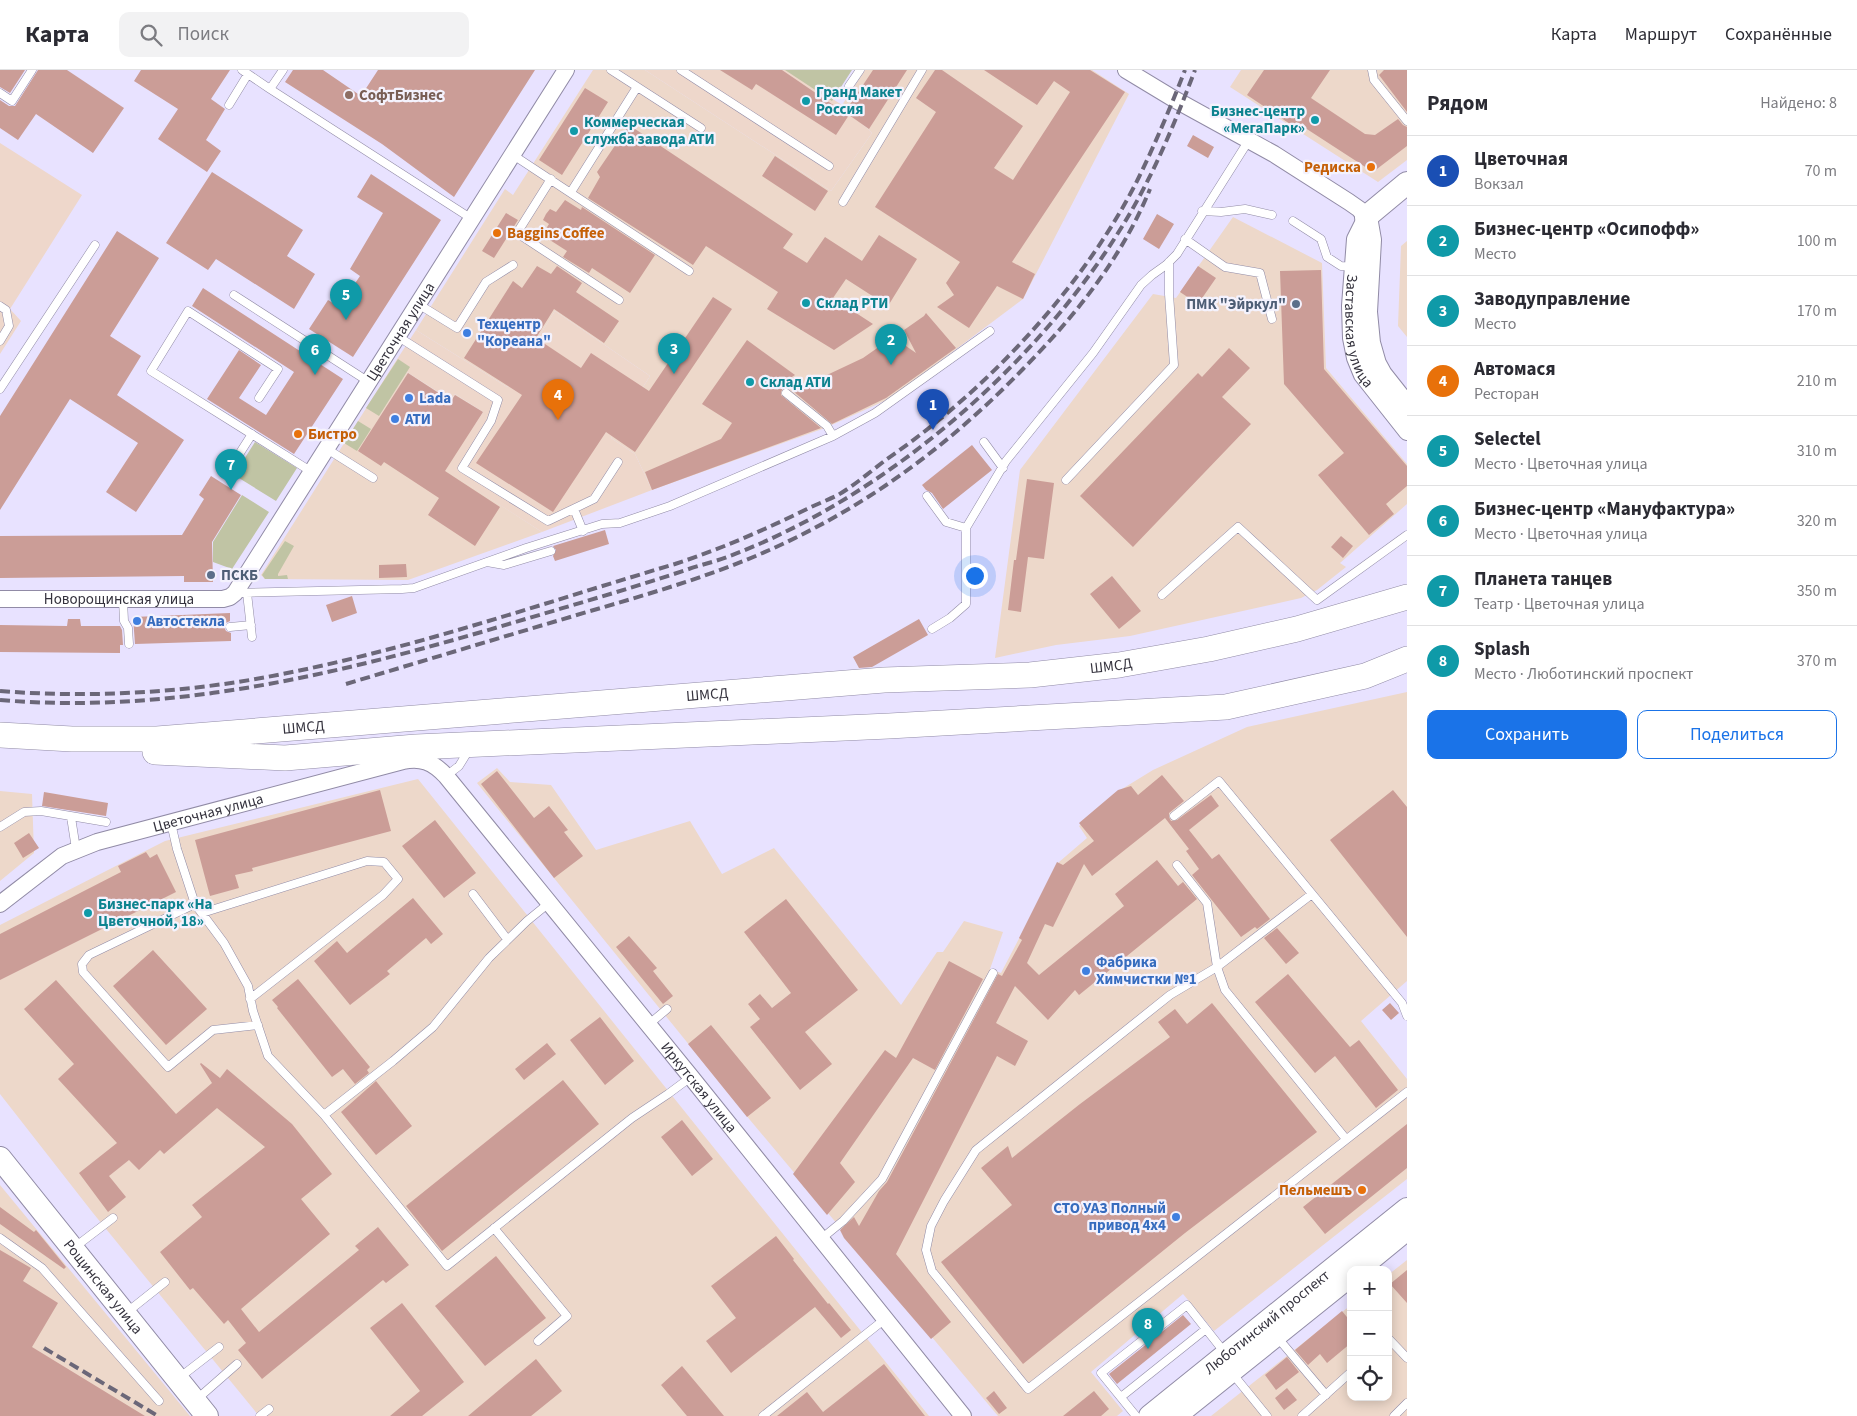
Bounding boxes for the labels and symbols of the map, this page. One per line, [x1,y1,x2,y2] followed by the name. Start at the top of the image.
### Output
[816,82,902,120] place label: Гранд Макет Россия
[359,85,443,106] place label: СофтБизнес
[343,89,355,101] marker: СофтБизнес
[800,95,812,107] marker: Гранд Макет Россия
[1211,101,1305,139] place label: Бизнес-центр «МегаПарк»
[584,112,715,150] place label: Коммерческая служба завода АТИ
[1309,114,1321,126] marker: Бизнес-центр «МегаПарк»
[568,125,580,137] marker: Коммерческая служба завода АТИ
[1304,157,1361,178] place label: Редиска
[1365,161,1377,173] marker: Редиска
[507,223,605,244] place label: Baggins Coffee
[491,227,503,239] marker: Baggins Coffee
[1339,273,1378,392] street label: Заставская улица
[362,278,440,385] street label: Цветочная улица
[330,279,362,320] pin: 5
[816,293,888,314] place label: Склад РТИ
[1186,294,1286,315] place label: ПМК "Эйркул"
[800,297,812,309] marker: Склад РТИ
[1290,298,1302,310] marker: ПМК "Эйркул"
[477,314,551,352] place label: Техцентр "Кореана"
[875,324,907,365] pin: 2
[461,327,473,339] marker: Техцентр "Кореана"
[658,333,690,374] pin: 3
[299,334,331,375] pin: 6
[760,372,831,393] place label: Склад АТИ
[744,376,756,388] marker: Склад АТИ
[542,379,574,420] pin: 4
[419,388,451,409] place label: Lada
[917,389,949,430] pin: 1
[403,392,415,404] marker: Lada
[404,409,431,430] place label: АТИ
[389,413,401,425] marker: АТИ
[308,424,357,445] place label: Бистро
[292,428,304,440] marker: Бистро
[215,449,247,490] pin: 7
[962,563,988,589] your location
[221,565,258,586] place label: ПСКБ
[205,569,217,581] marker: ПСКБ
[44,589,194,610] street label: Новорощинская улица
[146,611,225,632] place label: Автостекла
[131,615,143,627] marker: Автостекла
[1089,653,1134,679] street label: ШМСД
[685,683,729,707] street label: ШМСД
[282,715,326,740] street label: ШМСД
[151,788,266,838] street label: Цветочная улица
[98,894,212,932] place label: Бизнес-парк «На Цветочной, 18»
[82,907,94,919] marker: Бизнес-парк «На Цветочной, 18»
[1096,952,1197,990] place label: Фабрика Химчистки №1
[1080,965,1092,977] marker: Фабрика Химчистки №1
[656,1038,742,1137] street label: Иркутская улица
[1279,1180,1352,1201] place label: Пельмешъ
[1356,1184,1368,1196] marker: Пельмешъ
[1053,1198,1166,1236] place label: СТО УАЗ Полный привод 4х4
[1170,1211,1182,1223] marker: СТО УАЗ Полный привод 4х4
[58,1235,147,1339] street label: Рощинская улица
[1200,1265,1335,1379] street label: Люботинский проспект
[1132,1308,1164,1349] pin: 8

